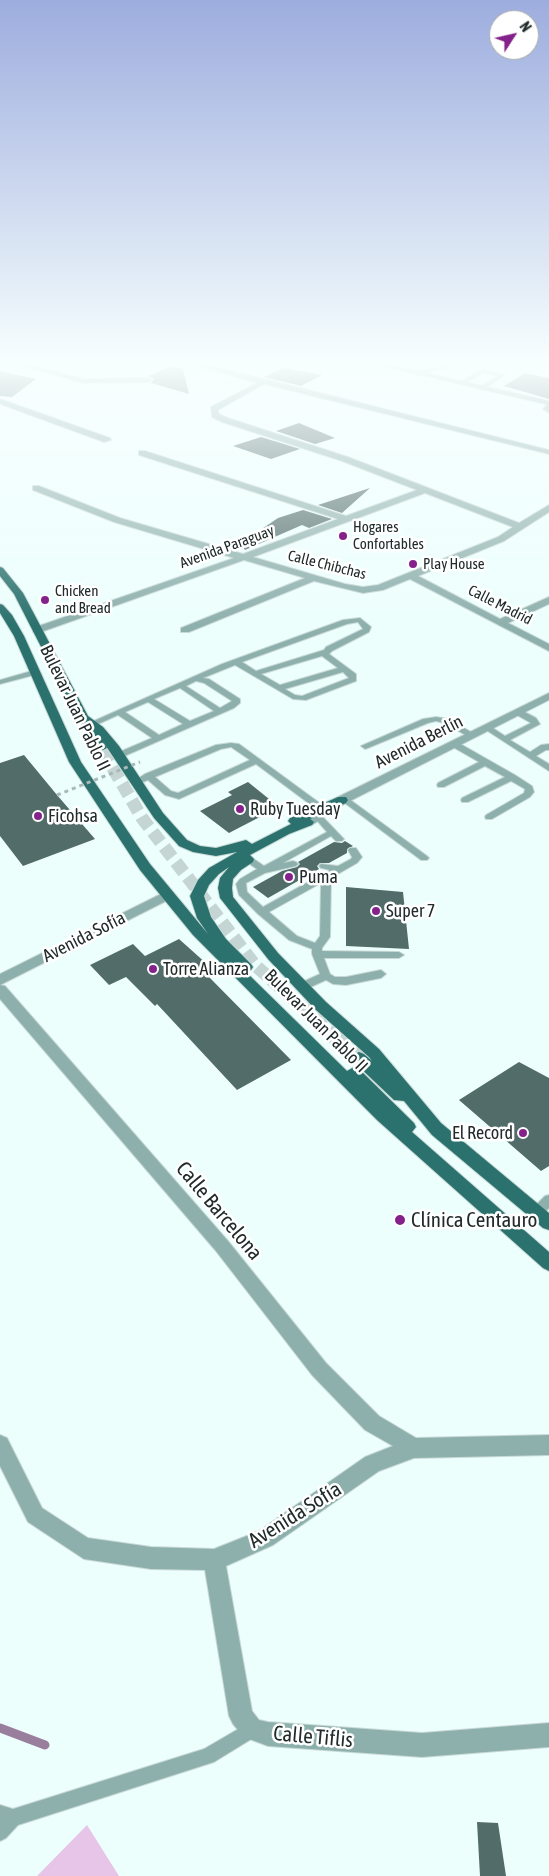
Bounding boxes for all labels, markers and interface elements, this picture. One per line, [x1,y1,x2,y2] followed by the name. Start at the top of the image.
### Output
[489,10,539,60] north arrow
[517,19,534,35] text: N
[353,518,424,553] place label: Hogares Confortables
[177,522,277,572] street label: Avenida Paraguay
[337,530,349,542] marker: Hogares Confortables
[286,547,368,583] street label: Calle Chibchas
[423,555,485,573] place label: Play House
[407,558,419,570] marker: Play House
[465,581,535,629] street label: Calle Madrid
[55,582,111,617] place label: Chicken and Bread
[39,594,51,606] marker: Chicken and Bread
[35,642,115,774] street label: Bulevar Juan Pablo II
[371,711,467,773] street label: Avenida Berlín
[250,798,340,820] place label: Ruby Tuesday
[234,803,246,815] marker: Ruby Tuesday
[48,805,98,827] place label: Ficohsa
[32,810,44,822] marker: Ficohsa
[299,866,338,888] place label: Puma
[283,871,295,883] marker: Puma
[386,900,435,922] place label: Super 7
[370,905,382,917] marker: Super 7
[39,907,129,967] street label: Avenida Sofía
[163,958,249,980] place label: Torre Alianza
[147,963,159,975] marker: Torre Alianza
[260,965,372,1077] street label: Bulevar Juan Pablo II
[452,1122,513,1144] place label: El Record
[517,1127,529,1139] marker: El Record
[170,1157,268,1265] street label: Calle Barcelona
[411,1207,537,1233] place label: Clínica Centauro
[393,1213,407,1227] marker: Clínica Centauro
[244,1477,346,1553] street label: Avenida Sofía
[272,1721,354,1753] street label: Calle Tiflis

